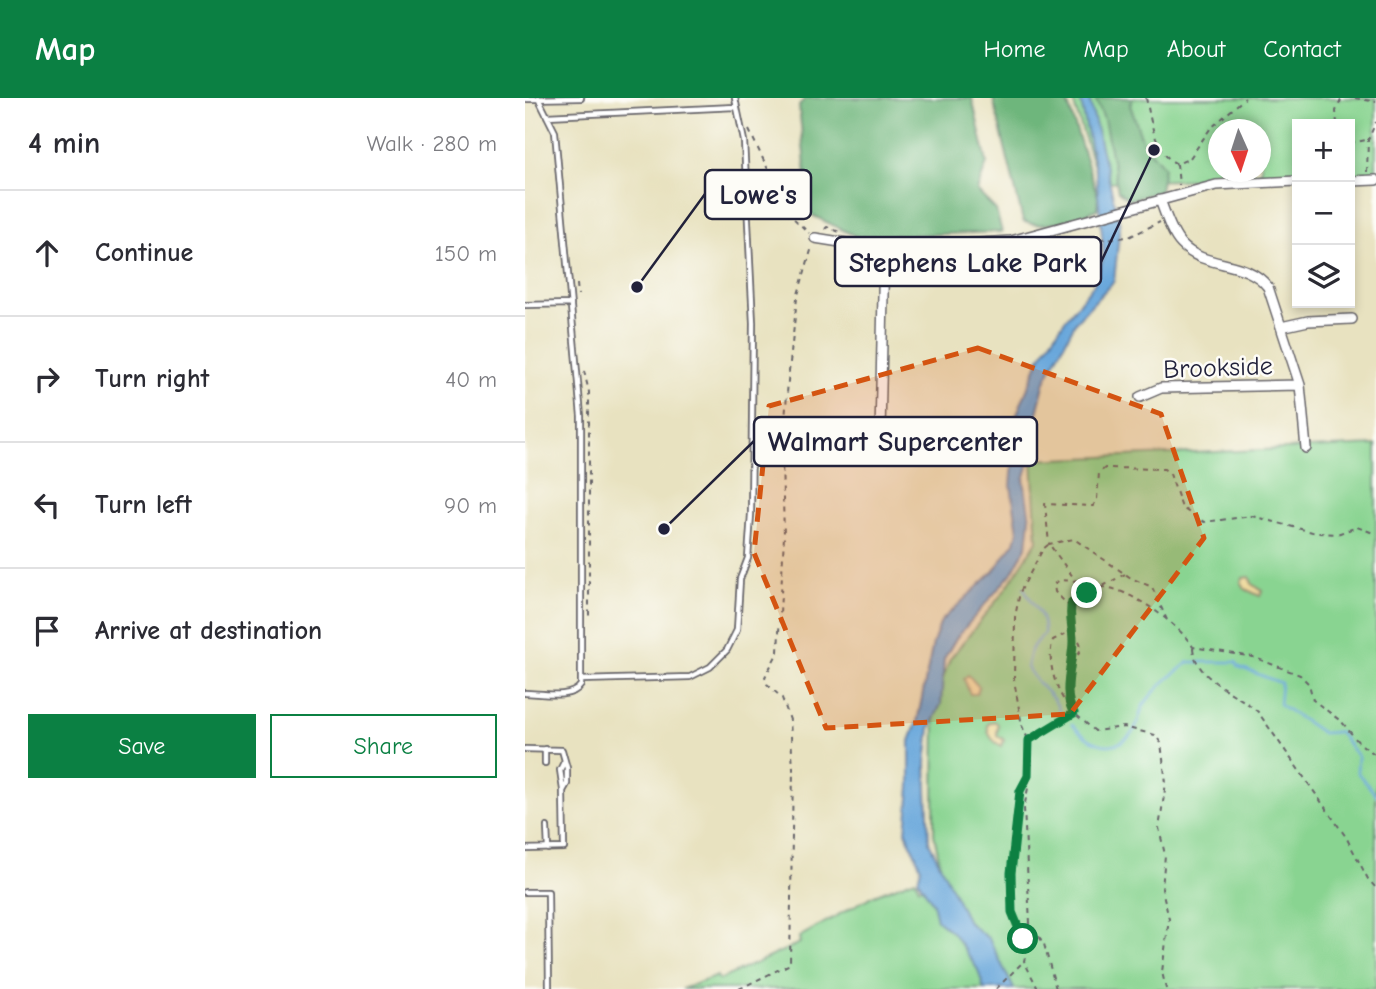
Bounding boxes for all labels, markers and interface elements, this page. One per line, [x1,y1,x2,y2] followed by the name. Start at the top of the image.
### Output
[35,30,96,68] text: Map
[984,35,1045,63] text: Home
[1083,35,1129,63] text: Map
[1167,35,1225,63] text: About
[1263,35,1341,63] text: Contact
[1208,119,1271,182] north arrow
[1292,119,1355,308] map controls
[1292,119,1355,182] button: +
[28,126,100,161] text: 4 min
[367,130,497,157] text: Walk · 280 m
[705,170,811,219] callout: Lowe's
[719,179,797,211] text: Lowe's
[1292,182,1355,245] button: −
[28,234,66,272] icon: ahead
[835,237,1101,286] callout: Stephens Lake Park
[95,238,193,268] text: Continue
[435,240,497,267] text: 150 m
[1292,245,1355,308] button: layers
[849,247,1087,279] text: Stephens Lake Park
[1163,351,1273,385] street label: Brookside
[28,360,66,398] icon: right
[95,364,209,394] text: Turn right
[445,366,497,393] text: 40 m
[754,417,1037,466] callout: Walmart Supercenter
[768,426,1023,458] text: Walmart Supercenter
[28,486,66,524] icon: left
[95,490,192,520] text: Turn left
[444,492,497,519] text: 90 m
[1071,577,1102,608] route end
[28,612,66,650] icon: arrive
[95,616,322,646] text: Arrive at destination
[28,714,256,778] button: Save
[270,714,497,778] button: Share
[1007,923,1038,954] route start

